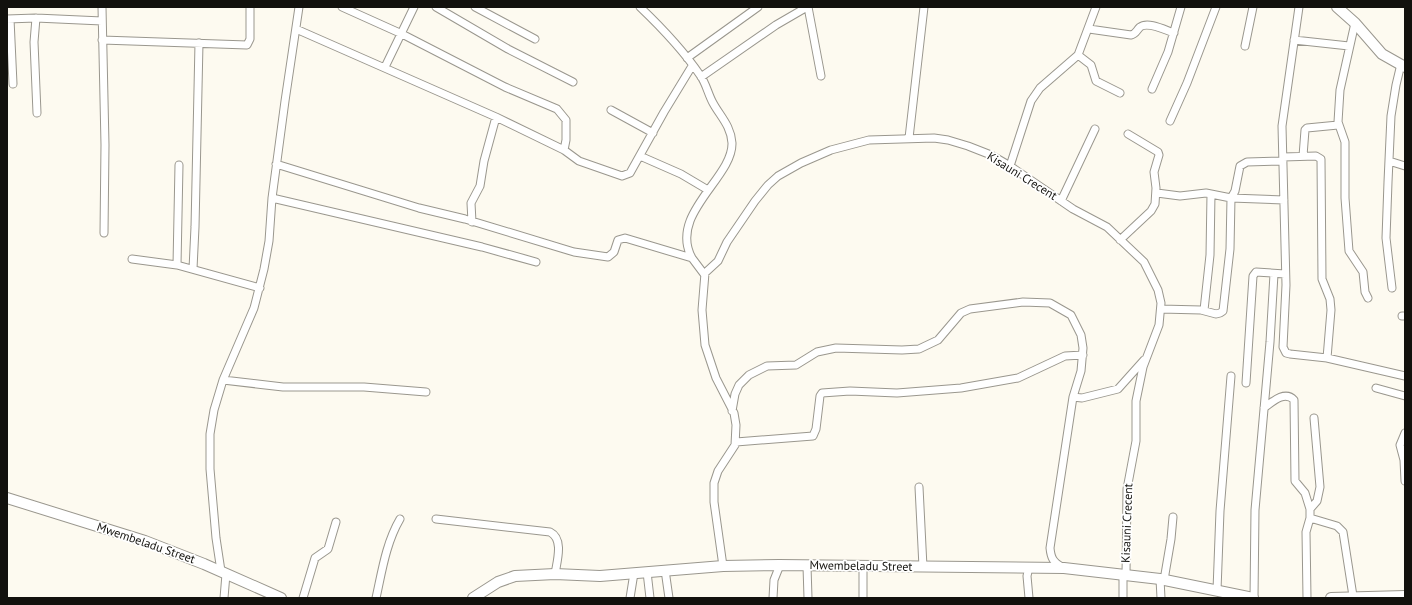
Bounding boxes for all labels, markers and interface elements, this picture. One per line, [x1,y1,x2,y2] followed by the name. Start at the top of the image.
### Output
[985,148,1060,203] street label: Kisauni Crecent
[1118,483,1135,563] street label: Kisauni Crecent
[95,519,197,566] street label: Mwembeladu Street
[809,557,913,574] street label: Mwembeladu Street

